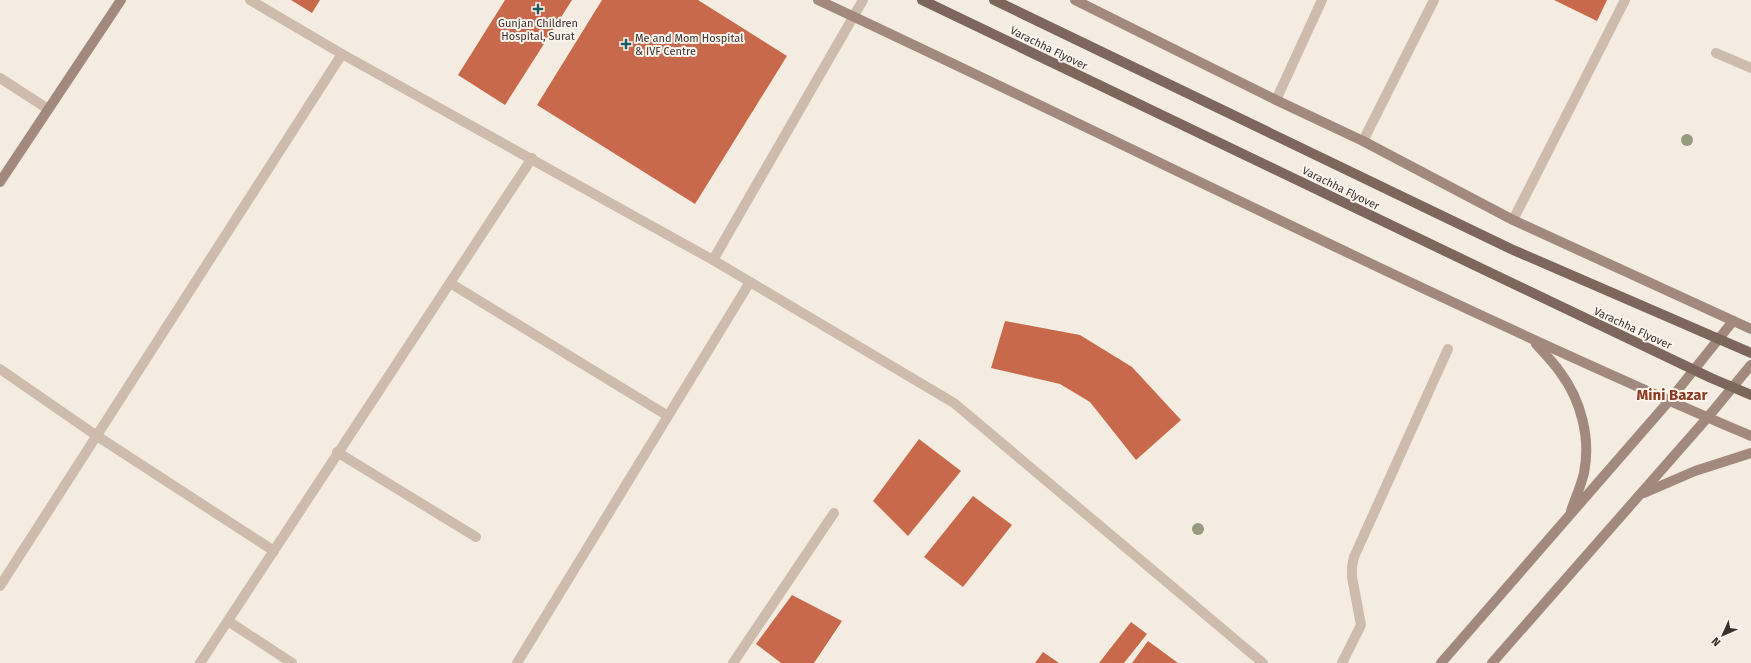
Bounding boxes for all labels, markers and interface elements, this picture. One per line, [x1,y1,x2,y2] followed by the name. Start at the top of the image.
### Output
[532,3,544,15] marker: Gunjan Children Hospital, Surat
[498,17,578,43] place label: Gunjan Children Hospital, Surat
[1008,24,1090,73] street label: Varachha Flyover
[635,32,743,58] place label: Me and Mom Hospital & IVF Centre
[620,38,632,50] marker: Me and Mom Hospital & IVF Centre
[1300,164,1382,213] street label: Varachha Flyover
[1592,305,1674,352] street label: Varachha Flyover
[1637,386,1708,404] district label: Mini Bazar
[1703,615,1743,655] north arrow
[1709,635,1723,649] text: N

